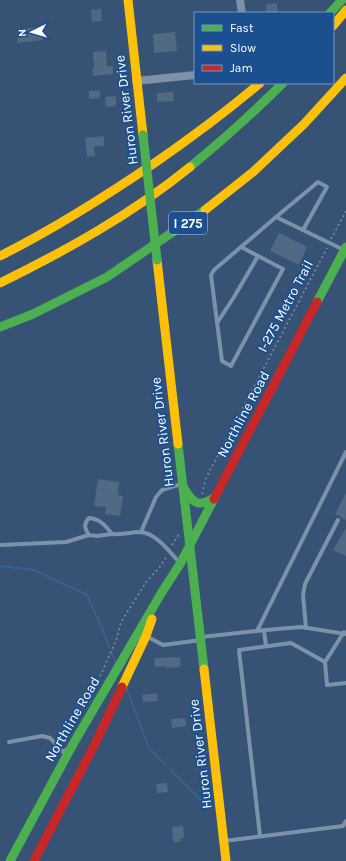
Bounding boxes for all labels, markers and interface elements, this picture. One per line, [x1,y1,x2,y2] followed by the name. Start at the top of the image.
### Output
[12,12,52,52] north arrow
[194,12,334,84] legend
[230,21,254,35] text: Fast
[16,28,29,37] text: N
[230,41,256,55] text: Slow
[111,54,142,166] street label: Huron River Drive
[230,61,253,75] text: Jam
[169,212,207,234] road number: I 275
[254,257,317,355] street label: I-275 Metro Trail
[214,368,273,460] street label: Northline Road
[147,376,178,488] street label: Huron River Drive
[41,674,104,765] street label: Northline Road
[185,698,216,810] street label: Huron River Drive

